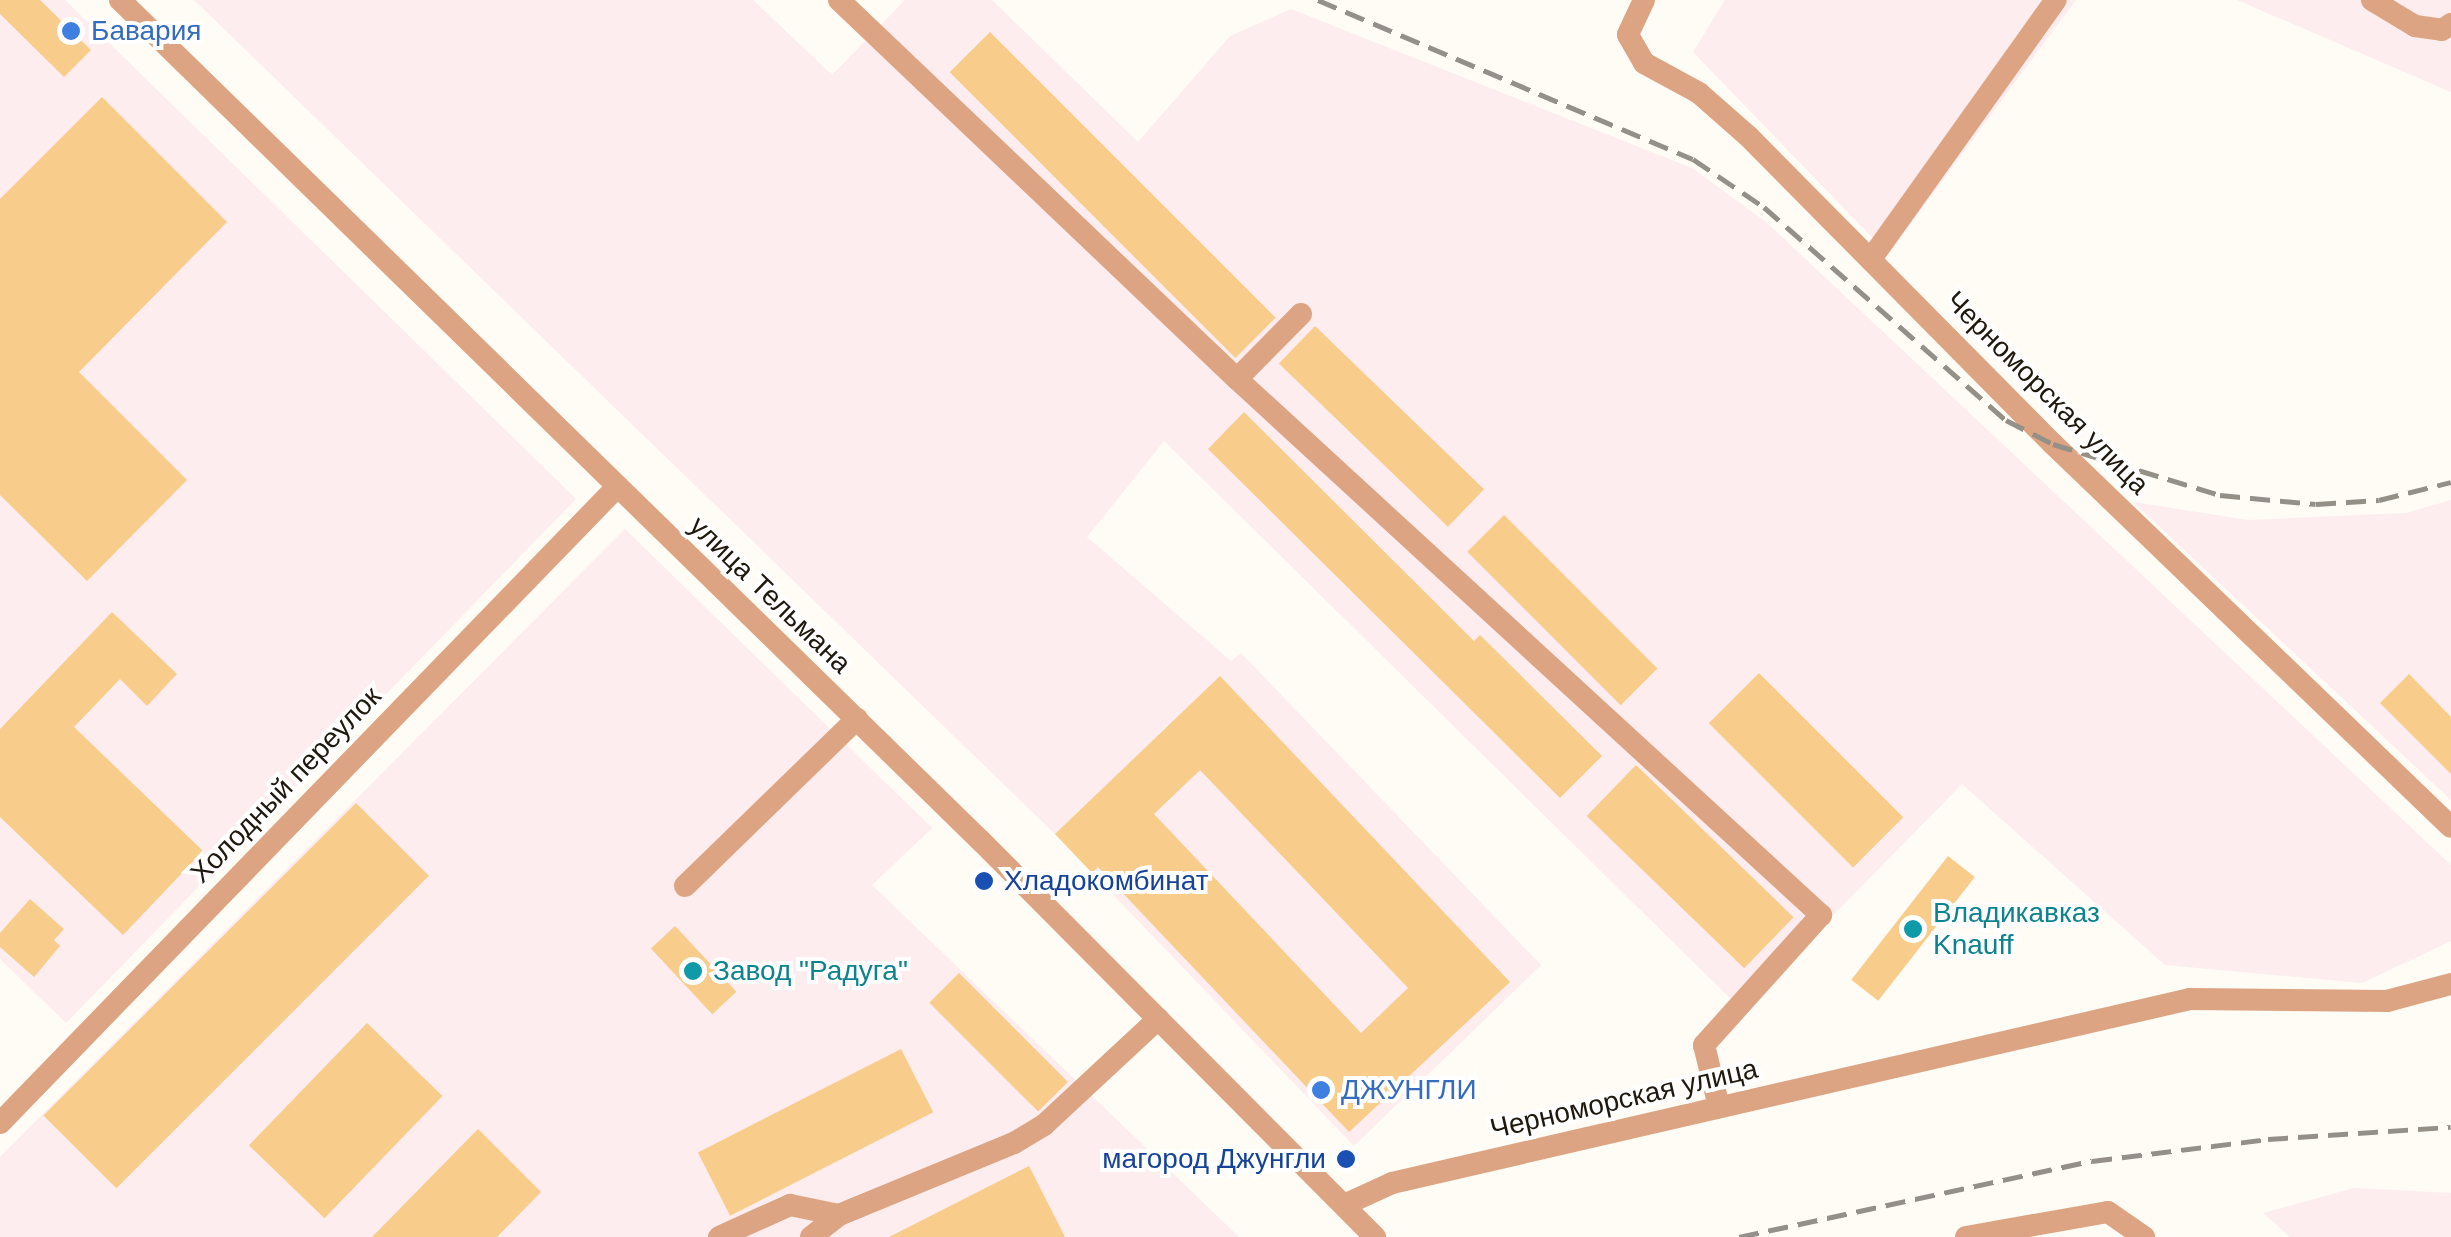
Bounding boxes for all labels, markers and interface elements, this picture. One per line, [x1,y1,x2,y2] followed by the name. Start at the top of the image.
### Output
[91,14,201,48] place label: Бавария
[60,20,82,42] marker: Бавария
[1938,284,2156,502] street label: Черноморская улица
[682,509,858,681] street label: улица Тельмана
[184,680,388,890] street label: Холодный переулок
[1004,864,1208,898] place label: Хладокомбинат
[973,870,995,892] marker: Хладокомбинат
[1933,896,2100,962] place label: Владикавказ Knauff
[1902,918,1924,940] marker: Владикавказ Knauff
[713,954,908,988] place label: Завод "Радуга"
[682,960,704,982] marker: Завод "Радуга"
[1487,1052,1761,1146] street label: Черноморская улица
[1341,1073,1477,1107] place label: ДЖУНГЛИ
[1310,1079,1332,1101] marker: ДЖУНГЛИ
[1102,1142,1326,1176] place label: магород Джунгли
[1335,1148,1357,1170] marker: магород Джунгли

